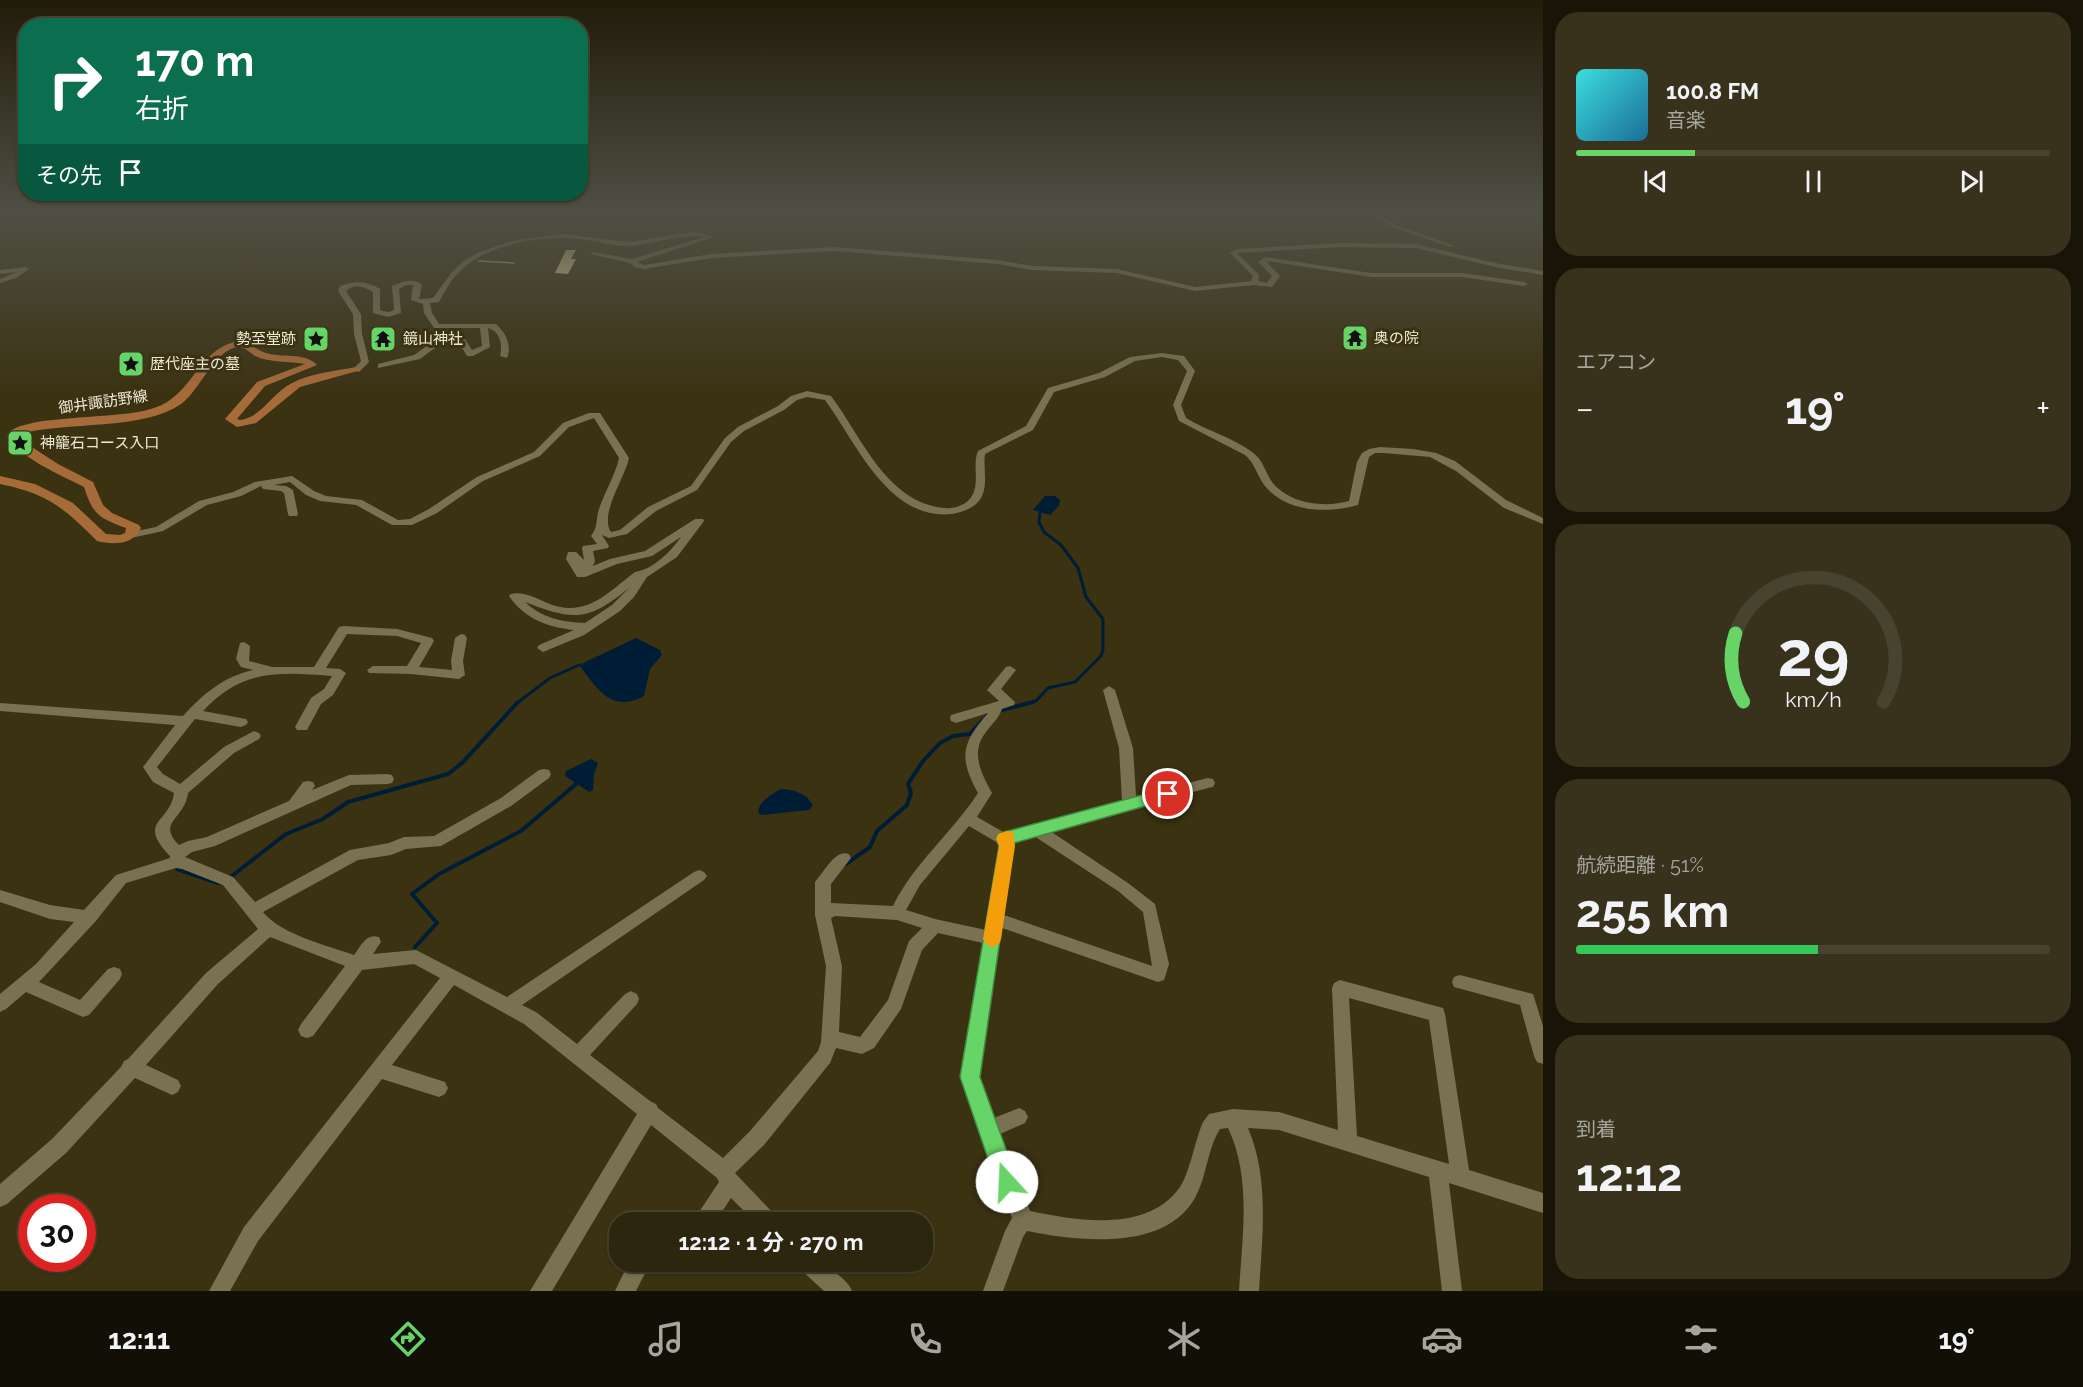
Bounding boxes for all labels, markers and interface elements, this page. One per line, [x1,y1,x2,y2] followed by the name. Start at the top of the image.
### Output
[135,37,254,86] text: 170 m
[36,42,114,120] icon: right
[1666,78,1759,104] text: 100.8 FM
[135,93,189,124] text: 右折
[1666,108,1706,132] text: 音楽
[114,156,147,189] icon: arrive
[36,162,102,188] text: その先
[1639,165,1672,198] icon: previous
[1797,165,1830,198] icon: pause
[1955,165,1988,198] icon: next
[1340,323,1370,353] temple icon: 奥の院
[301,324,331,354] place icon: 勢至堂跡
[368,324,398,354] temple icon: 鏡山神社
[1374,329,1419,347] place label: 奥の院
[236,330,296,348] place label: 勢至堂跡
[403,330,463,348] place label: 鏡山神社
[116,349,146,379] place icon: 歴代座主の墓
[1576,350,1656,374] text: エアコン
[150,355,240,373] place label: 歴代座主の墓
[1785,382,1845,435] text: 19°
[57,387,149,417] street label: 御井諏訪野線
[1576,389,1594,428] text: −
[2036,389,2050,428] text: +
[5,428,35,458] place icon: 神籠石コース入口
[40,434,159,452] place label: 神籠石コース入口
[1777,618,1849,692] text: 29
[1785,688,1841,713] text: km/h
[1142,768,1193,819] pin
[1151,777,1184,810] icon: arrive
[1576,853,1704,877] text: 航続距離 · 51%
[1576,885,1729,938] text: 255 km
[1576,1117,1616,1141] text: 到着
[1576,1149,1682,1202] text: 12:12
[975,1150,1039,1214] position arrow
[18,1194,96,1272] speed limit sign: 30
[678,1229,864,1255] text: 12:12 · 1 分 · 270 m
[387,1318,429,1360] icon: directions
[645,1318,687,1360] icon: music
[904,1318,946,1360] icon: phone
[1163,1318,1205,1360] icon: climate
[1421,1318,1463,1360] icon: car
[1680,1318,1722,1360] icon: filters
[108,1324,170,1355] text: 12:11
[1938,1324,1975,1355] text: 19°

